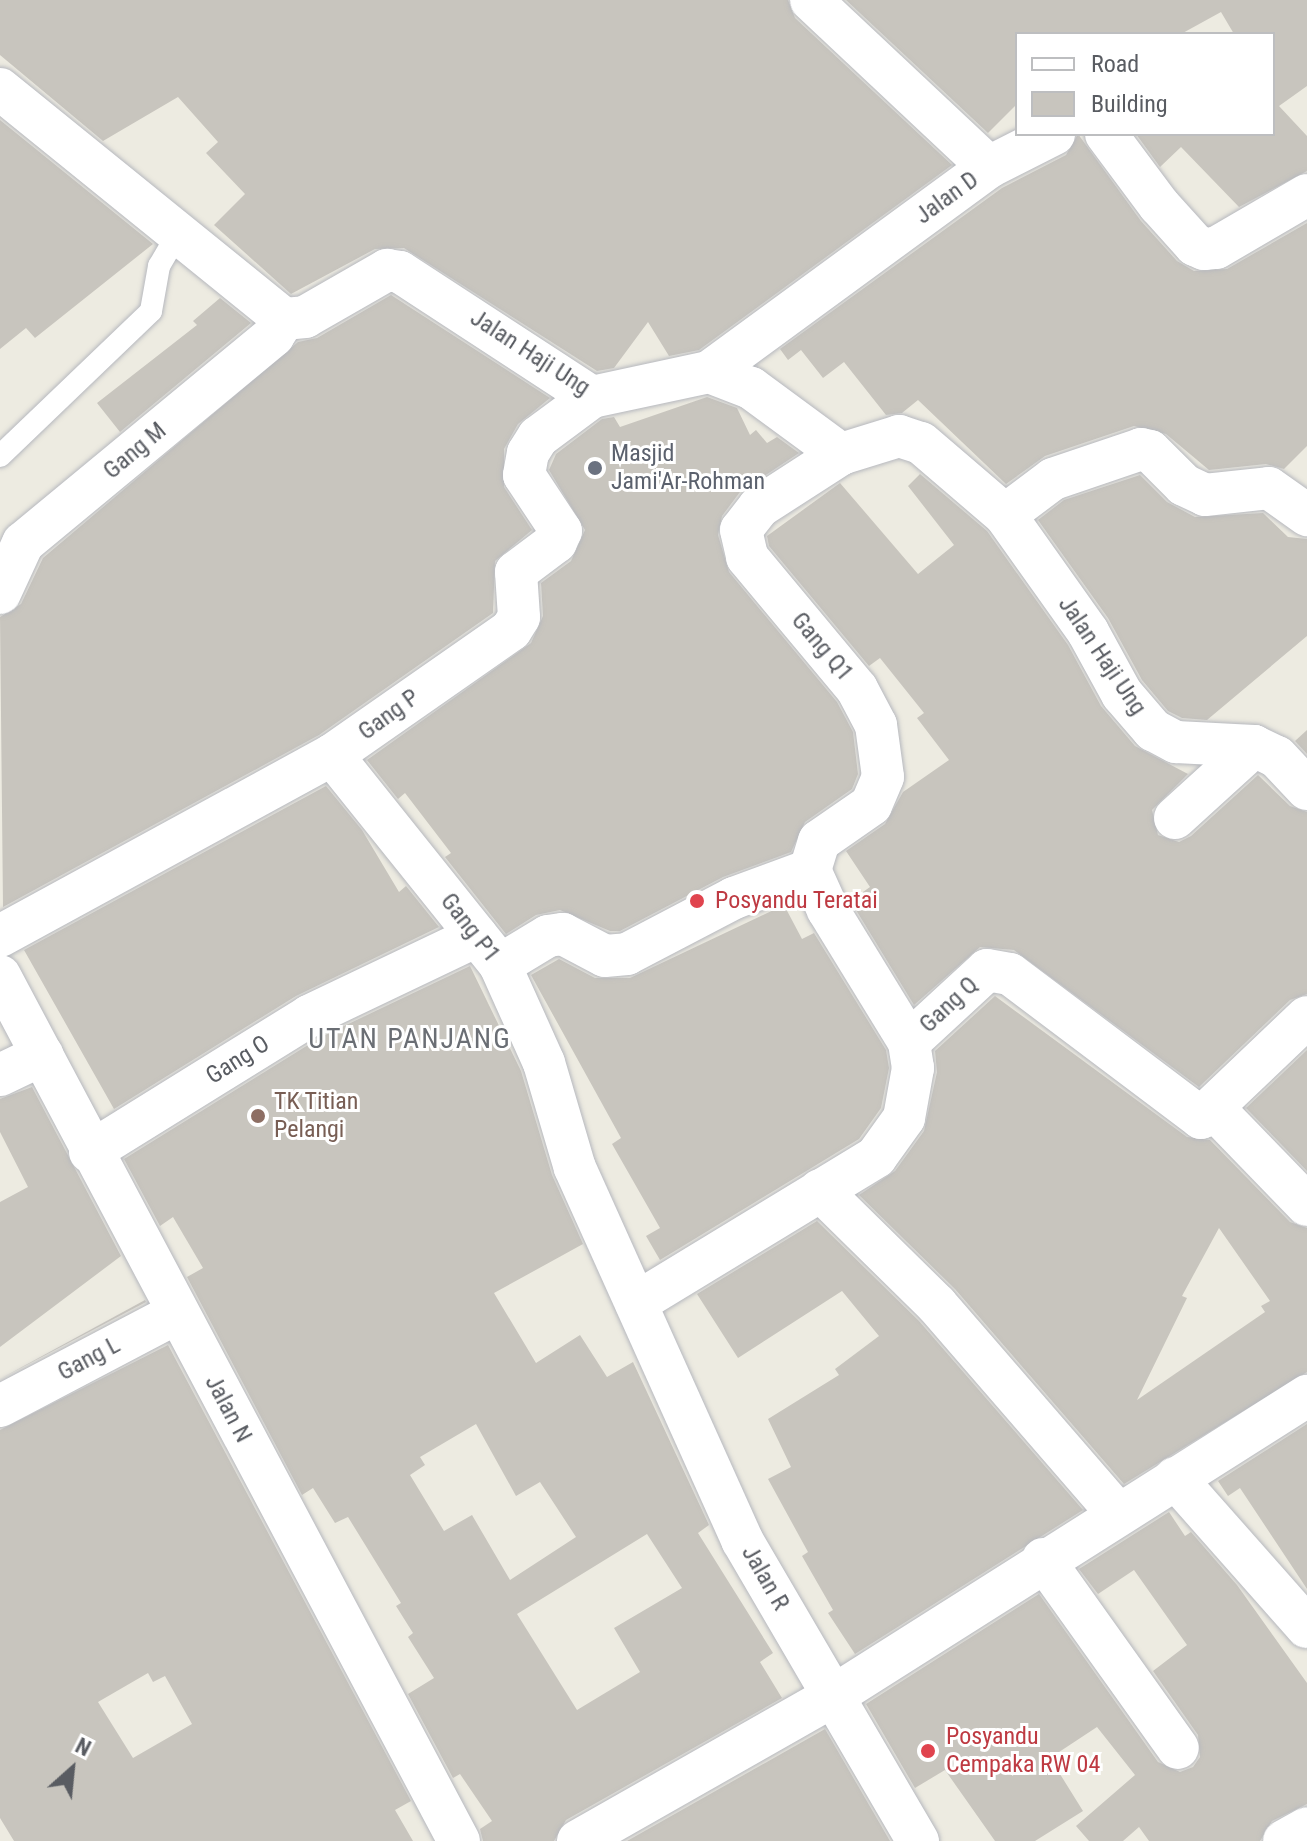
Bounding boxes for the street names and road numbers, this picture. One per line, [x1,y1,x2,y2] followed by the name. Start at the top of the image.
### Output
[910,166,984,230] street label: Jalan D
[465,304,595,402] street label: Jalan Haji Ung
[98,417,172,485] street label: Gang M
[1052,591,1152,721] street label: Jalan Haji Ung
[785,607,859,687] street label: Gang Q1
[353,683,425,747] street label: Gang P
[434,888,506,968] street label: Gang P1
[914,971,984,1039] street label: Gang Q
[201,1029,275,1091] street label: Gang O
[53,1331,125,1387] street label: Gang L
[198,1370,258,1448] street label: Jalan N
[735,1541,795,1615] street label: Jalan R

